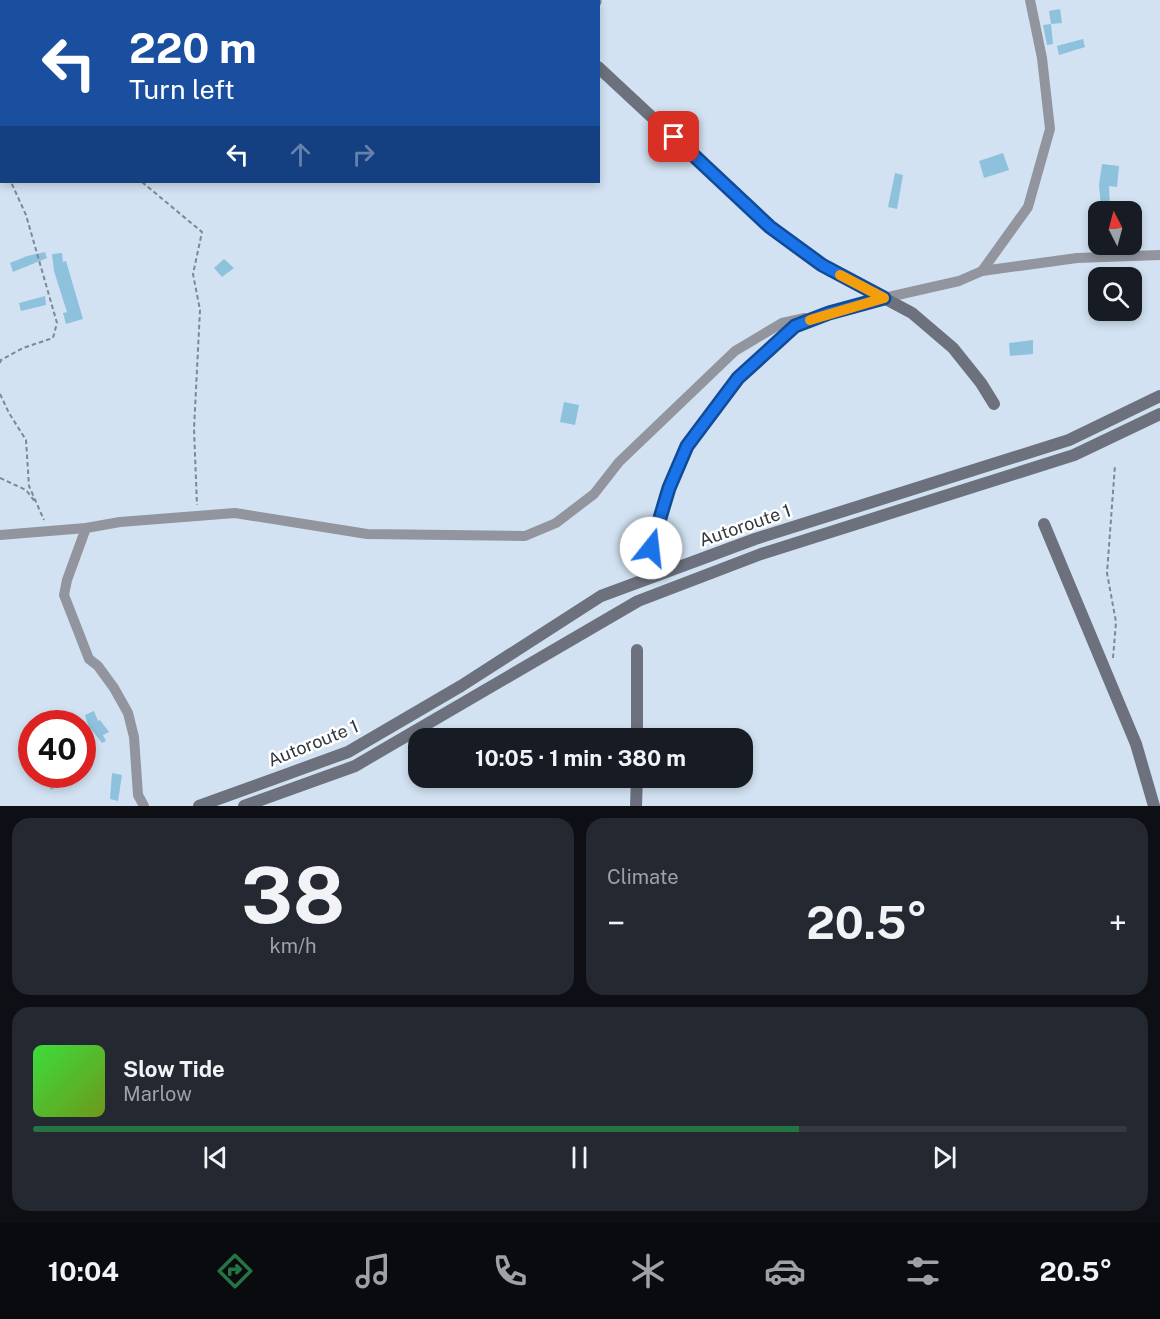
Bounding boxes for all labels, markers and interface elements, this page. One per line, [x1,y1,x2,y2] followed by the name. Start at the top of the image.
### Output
[129,23,257,72] text: 220 m
[30,24,108,102] icon: left
[129,73,235,105] text: Turn left
[648,111,699,162] pin
[657,120,690,153] icon: arrive
[221,138,254,171] icon: left
[284,138,317,171] icon: ahead
[347,138,380,171] icon: right
[1088,201,1142,255] north arrow
[1088,201,1142,321] map controls
[1088,267,1142,321] button: search
[696,499,794,551] street label: Autoroute 1
[619,516,683,580] position arrow
[18,710,96,788] speed limit sign: 40
[265,715,361,771] street label: Autoroute 1
[475,745,686,771] text: 10:05 · 1 min · 380 m
[241,849,345,941] text: 38
[607,865,679,889] text: Climate
[806,896,928,949] text: 20.5°
[607,904,625,942] text: −
[1109,904,1127,942] text: +
[269,934,317,958] text: km/h
[123,1056,225,1082] text: Slow Tide
[123,1082,192,1106] text: Marlow
[199,1141,232,1174] icon: previous
[563,1141,596,1174] icon: pause
[928,1141,961,1174] icon: next
[214,1250,256,1292] icon: directions
[352,1250,394,1292] icon: music
[489,1250,531,1292] icon: phone
[627,1250,669,1292] icon: climate
[764,1250,806,1292] icon: car
[902,1250,944,1292] icon: filters
[48,1255,119,1287] text: 10:04
[1039,1255,1112,1287] text: 20.5°

